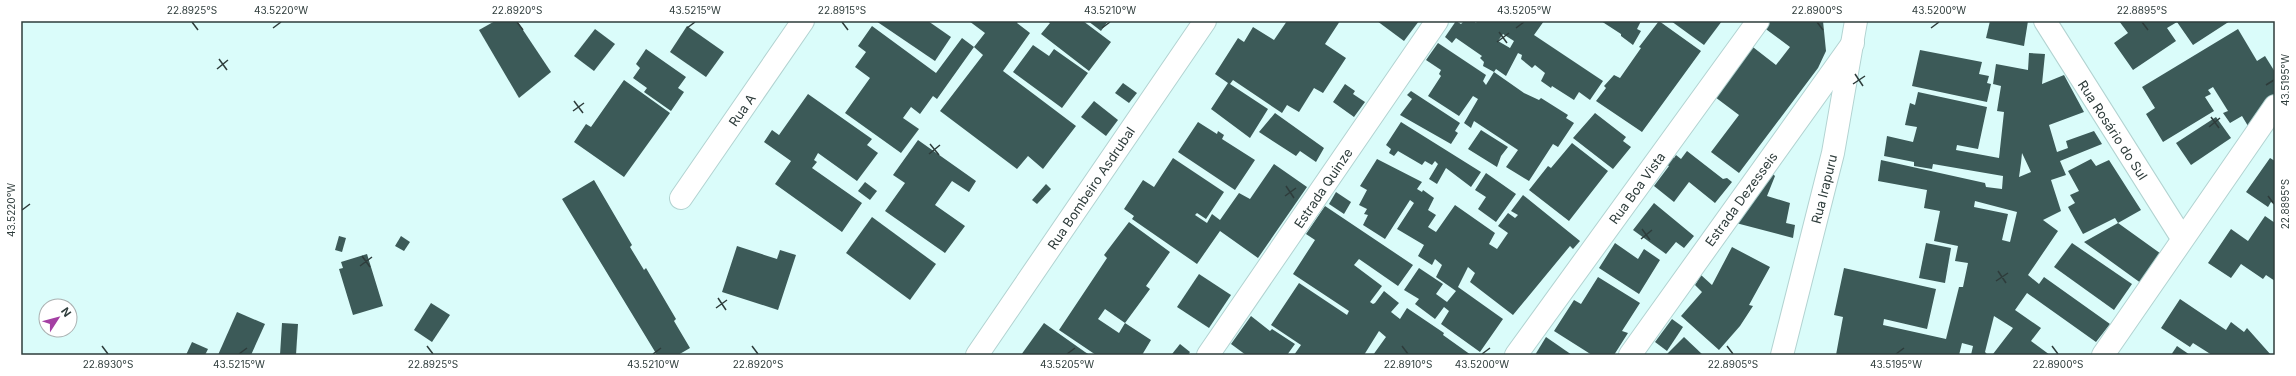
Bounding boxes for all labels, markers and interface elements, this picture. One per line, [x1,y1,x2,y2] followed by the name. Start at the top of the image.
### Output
[167,4,217,16] text: 22.8925°S
[254,4,308,16] text: 43.5220°W
[492,4,542,16] text: 22.8920°S
[669,4,721,16] text: 43.5215°W
[818,4,866,16] text: 22.8915°S
[1084,4,1136,16] text: 43.5210°W
[1497,4,1551,16] text: 43.5205°W
[1792,4,1842,16] text: 22.8900°S
[1912,4,1966,16] text: 43.5200°W
[2117,4,2167,16] text: 22.8895°S
[2279,54,2291,106] text: 43.5195°W
[2075,77,2151,183] street label: Rua Rosário do Sul
[725,91,759,129] street label: Rua A
[1044,124,1138,252] street label: Rua Bombeiro Asdrubal
[1290,145,1356,231] street label: Estrada Quinze
[1606,149,1668,227] street label: Rua Boa Vista
[1701,149,1781,249] street label: Estrada Dezesseis
[1808,153,1840,225] street label: Rua Irapuru
[2279,179,2291,229] text: 22.8895°S
[5,183,17,237] text: 43.5220°W
[38,298,78,338] north arrow
[58,305,74,320] text: N
[83,358,133,370] text: 22.8930°S
[213,358,265,370] text: 43.5215°W
[408,358,458,370] text: 22.8925°S
[627,358,679,370] text: 43.5210°W
[733,358,783,370] text: 22.8920°S
[1040,358,1094,370] text: 43.5205°W
[1384,358,1432,370] text: 22.8910°S
[1455,358,1509,370] text: 43.5200°W
[1708,358,1758,370] text: 22.8905°S
[1870,358,1922,370] text: 43.5195°W
[2033,358,2083,370] text: 22.8900°S

